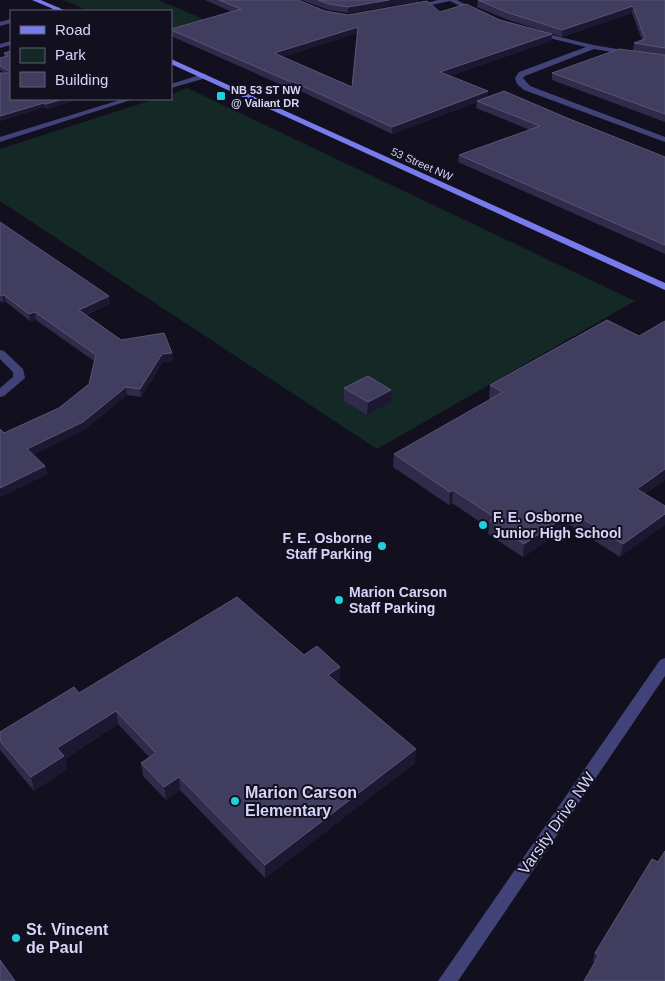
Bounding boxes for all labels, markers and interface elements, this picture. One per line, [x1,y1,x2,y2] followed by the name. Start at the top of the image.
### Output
[10,10,172,100] legend
[55,21,91,38] text: Road
[55,46,86,63] text: Park
[55,71,108,88] text: Building
[231,84,301,109] place label: NB 53 ST NW @ Valiant DR
[215,90,227,102] marker: NB 53 ST NW @ Valiant DR
[389,145,455,183] street label: 53 Street NW
[493,509,621,541] place label: F. E. Osborne Junior High School
[477,519,489,531] marker: F. E. Osborne Junior High School
[283,530,372,562] place label: F. E. Osborne Staff Parking
[376,540,388,552] marker: F. E. Osborne Staff Parking
[349,584,447,616] place label: Marion Carson Staff Parking
[333,594,345,606] marker: Marion Carson Staff Parking
[515,768,598,878] street label: Varsity Drive NW
[245,784,357,819] place label: Marion Carson Elementary
[229,795,241,807] marker: Marion Carson Elementary
[26,921,109,956] place label: St. Vincent de Paul
[10,932,22,944] marker: St. Vincent de Paul

